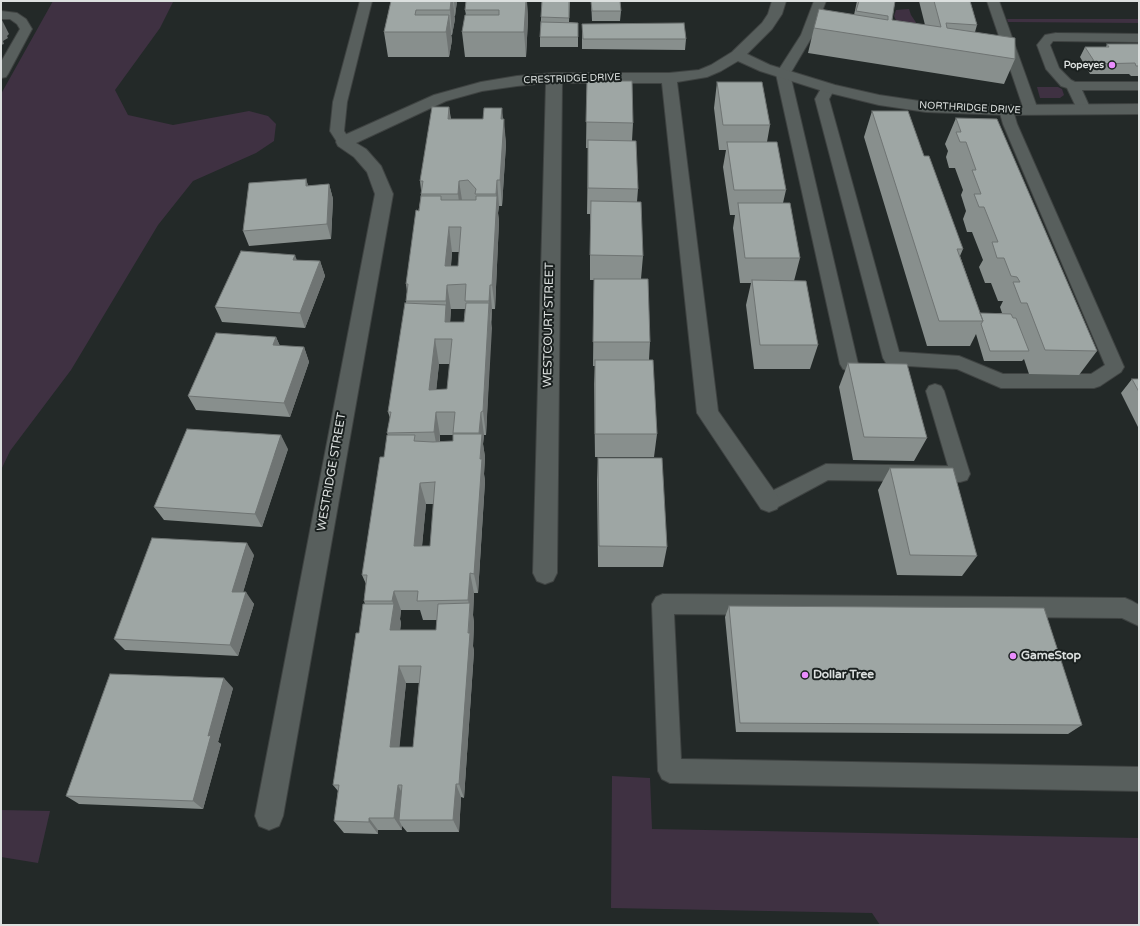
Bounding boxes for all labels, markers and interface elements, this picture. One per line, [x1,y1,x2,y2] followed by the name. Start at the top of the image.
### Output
[1064,59,1104,71] place label: Popeyes
[1107,60,1117,70] marker: Popeyes
[523,71,621,87] street label: CRESTRIDGE DRIVE
[919,99,1021,117] street label: NORTHRIDGE DRIVE
[541,262,557,388] street label: WESTCOURT STREET
[314,412,350,532] street label: WESTRIDGE STREET
[1021,649,1081,663] place label: GameStop
[1008,651,1018,661] marker: GameStop
[813,668,874,682] place label: Dollar Tree
[800,670,810,680] marker: Dollar Tree

